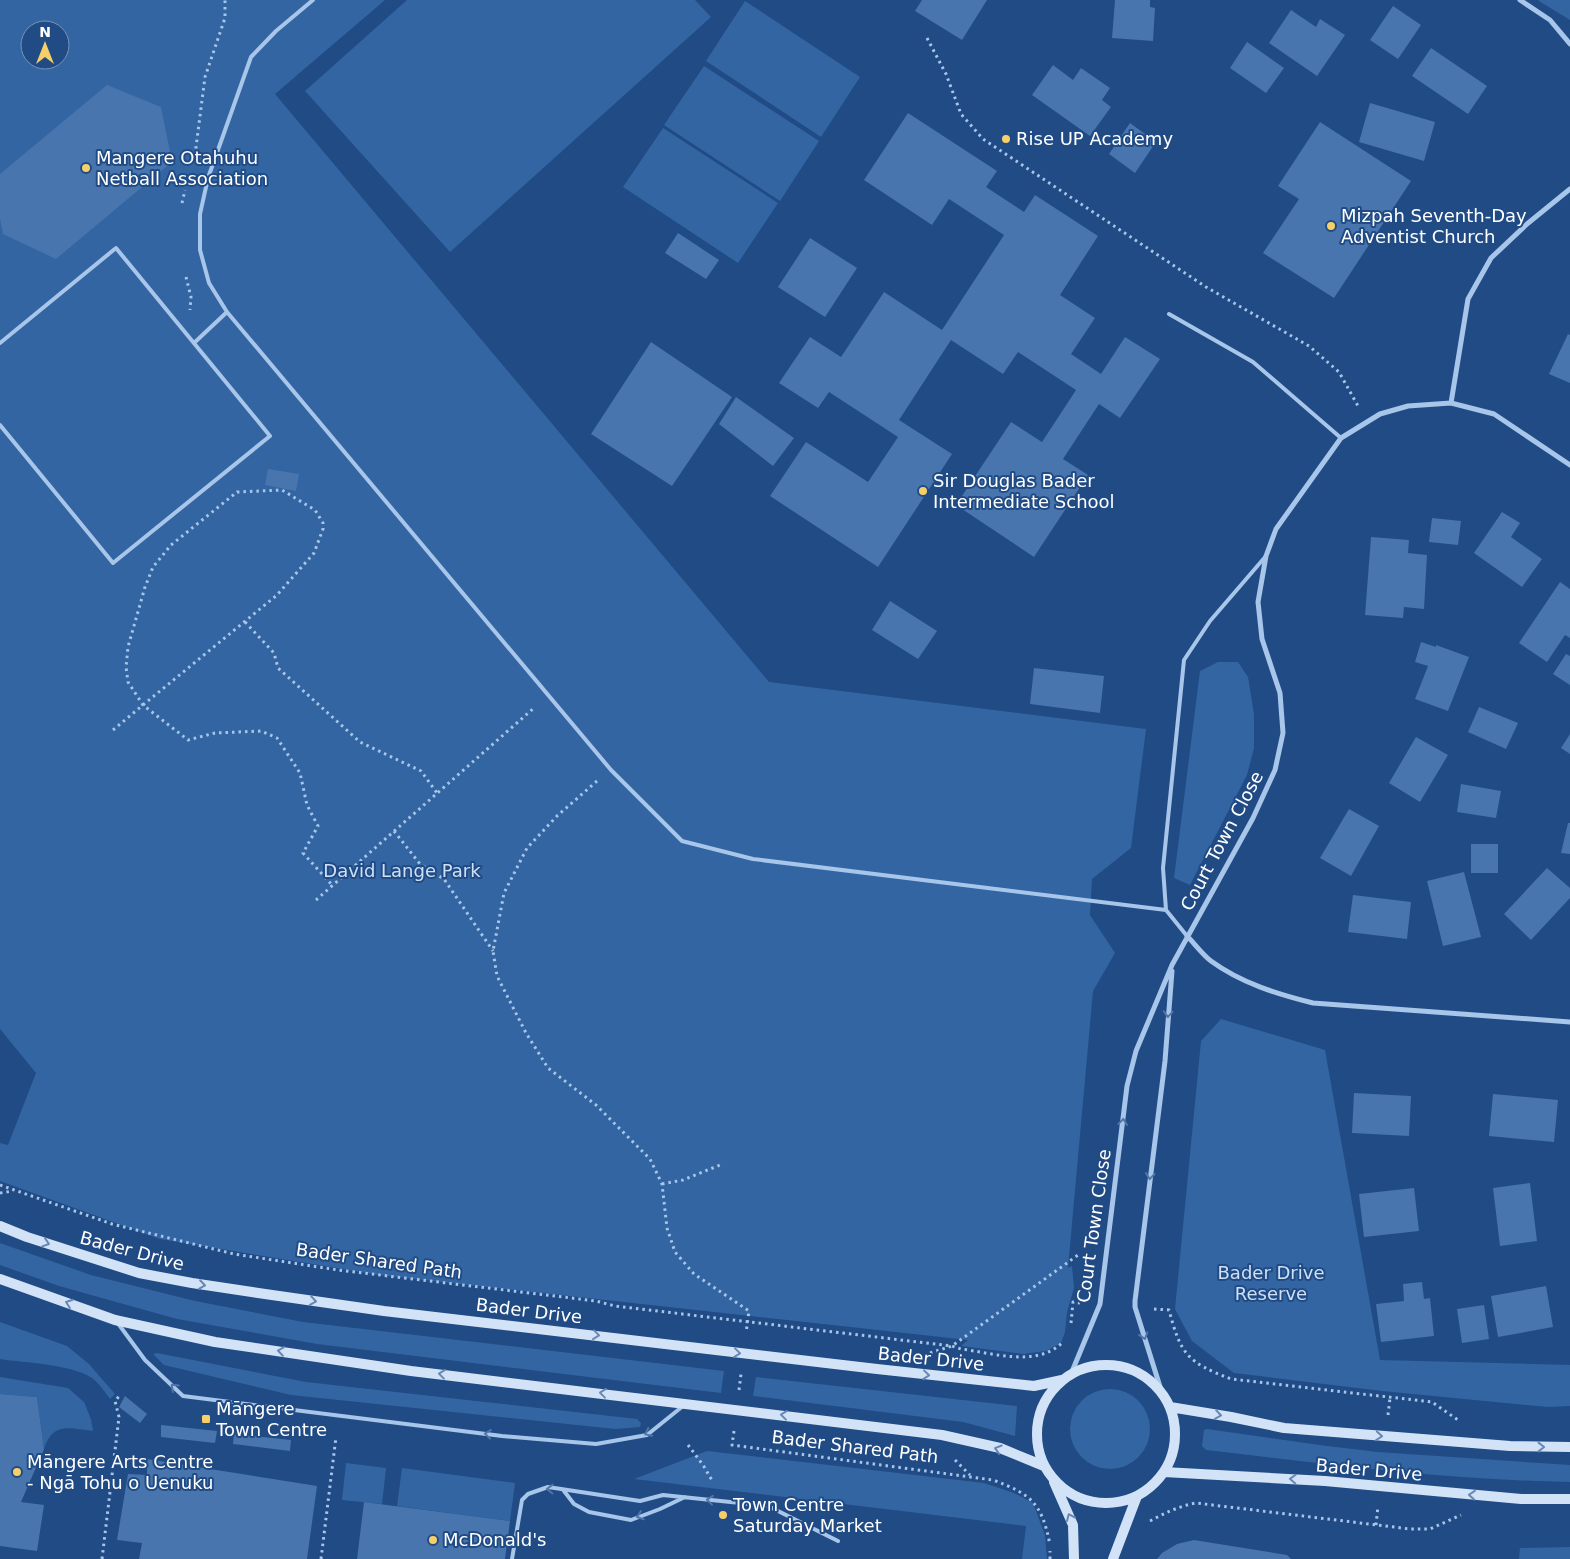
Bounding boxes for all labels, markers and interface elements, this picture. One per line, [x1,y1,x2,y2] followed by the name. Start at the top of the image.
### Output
[20,20,70,70] north arrow
[39,24,51,40] text: N
[1016,128,1173,149] place label: Rise UP Academy
[1000,133,1012,145] marker: Rise UP Academy
[96,147,268,189] place label: Mangere Otahuhu Netball Association
[80,162,92,174] marker: Mangere Otahuhu Netball Association
[1341,205,1527,247] place label: Mizpah Seventh-Day Adventist Church
[1325,220,1337,232] marker: Mizpah Seventh-Day Adventist Church
[933,470,1115,512] place label: Sir Douglas Bader Intermediate School
[917,485,929,497] marker: Sir Douglas Bader Intermediate School
[1176,767,1267,914] street label: Court Town Close
[323,860,481,881] park label: David Lange Park
[1163,1010,1174,1018] one-way arrow
[1117,1118,1128,1126] one-way arrow
[1072,1148,1115,1304] street label: Court Town Close
[1145,1172,1156,1180] one-way arrow
[78,1227,187,1275] street label: Bader Drive
[41,1237,49,1247] one-way arrow
[295,1238,464,1283] street label: Bader Shared Path
[1218,1262,1325,1304] park label: Bader Drive Reserve
[199,1279,207,1290] one-way arrow
[475,1294,583,1327] street label: Bader Drive
[310,1295,318,1306] one-way arrow
[66,1299,74,1309] one-way arrow
[593,1329,601,1340] one-way arrow
[1138,1331,1148,1339] one-way arrow
[877,1342,985,1375] street label: Bader Drive
[277,1347,285,1357] one-way arrow
[733,1347,741,1358] one-way arrow
[438,1369,446,1380] one-way arrow
[922,1369,930,1380] one-way arrow
[170,1384,179,1393] one-way arrow
[599,1388,607,1399] one-way arrow
[215,1398,327,1440] place label: Māngere Town Centre
[1214,1409,1222,1419] one-way arrow
[780,1410,788,1421] one-way arrow
[200,1413,212,1425] marker: Māngere Town Centre
[644,1426,653,1437] one-way arrow
[771,1426,940,1467] street label: Bader Shared Path
[483,1429,491,1440] one-way arrow
[1375,1430,1383,1441] one-way arrow
[1538,1442,1545,1452] one-way arrow
[995,1444,1003,1454] one-way arrow
[27,1451,213,1493] place label: Māngere Arts Centre - Ngā Tohu o Uenuku
[1315,1454,1423,1485] street label: Bader Drive
[11,1466,23,1478] marker: Māngere Arts Centre - Ngā Tohu o Uenuku
[1289,1474,1297,1485] one-way arrow
[545,1484,553,1494] one-way arrow
[1468,1490,1476,1501] one-way arrow
[732,1494,882,1536] place label: Town Centre Saturday Market
[706,1495,714,1506] one-way arrow
[717,1509,729,1521] marker: Town Centre Saturday Market
[637,1510,645,1520] one-way arrow
[1065,1513,1076,1522] one-way arrow
[443,1529,547,1550] place label: McDonald's
[427,1534,439,1546] marker: McDonald's

